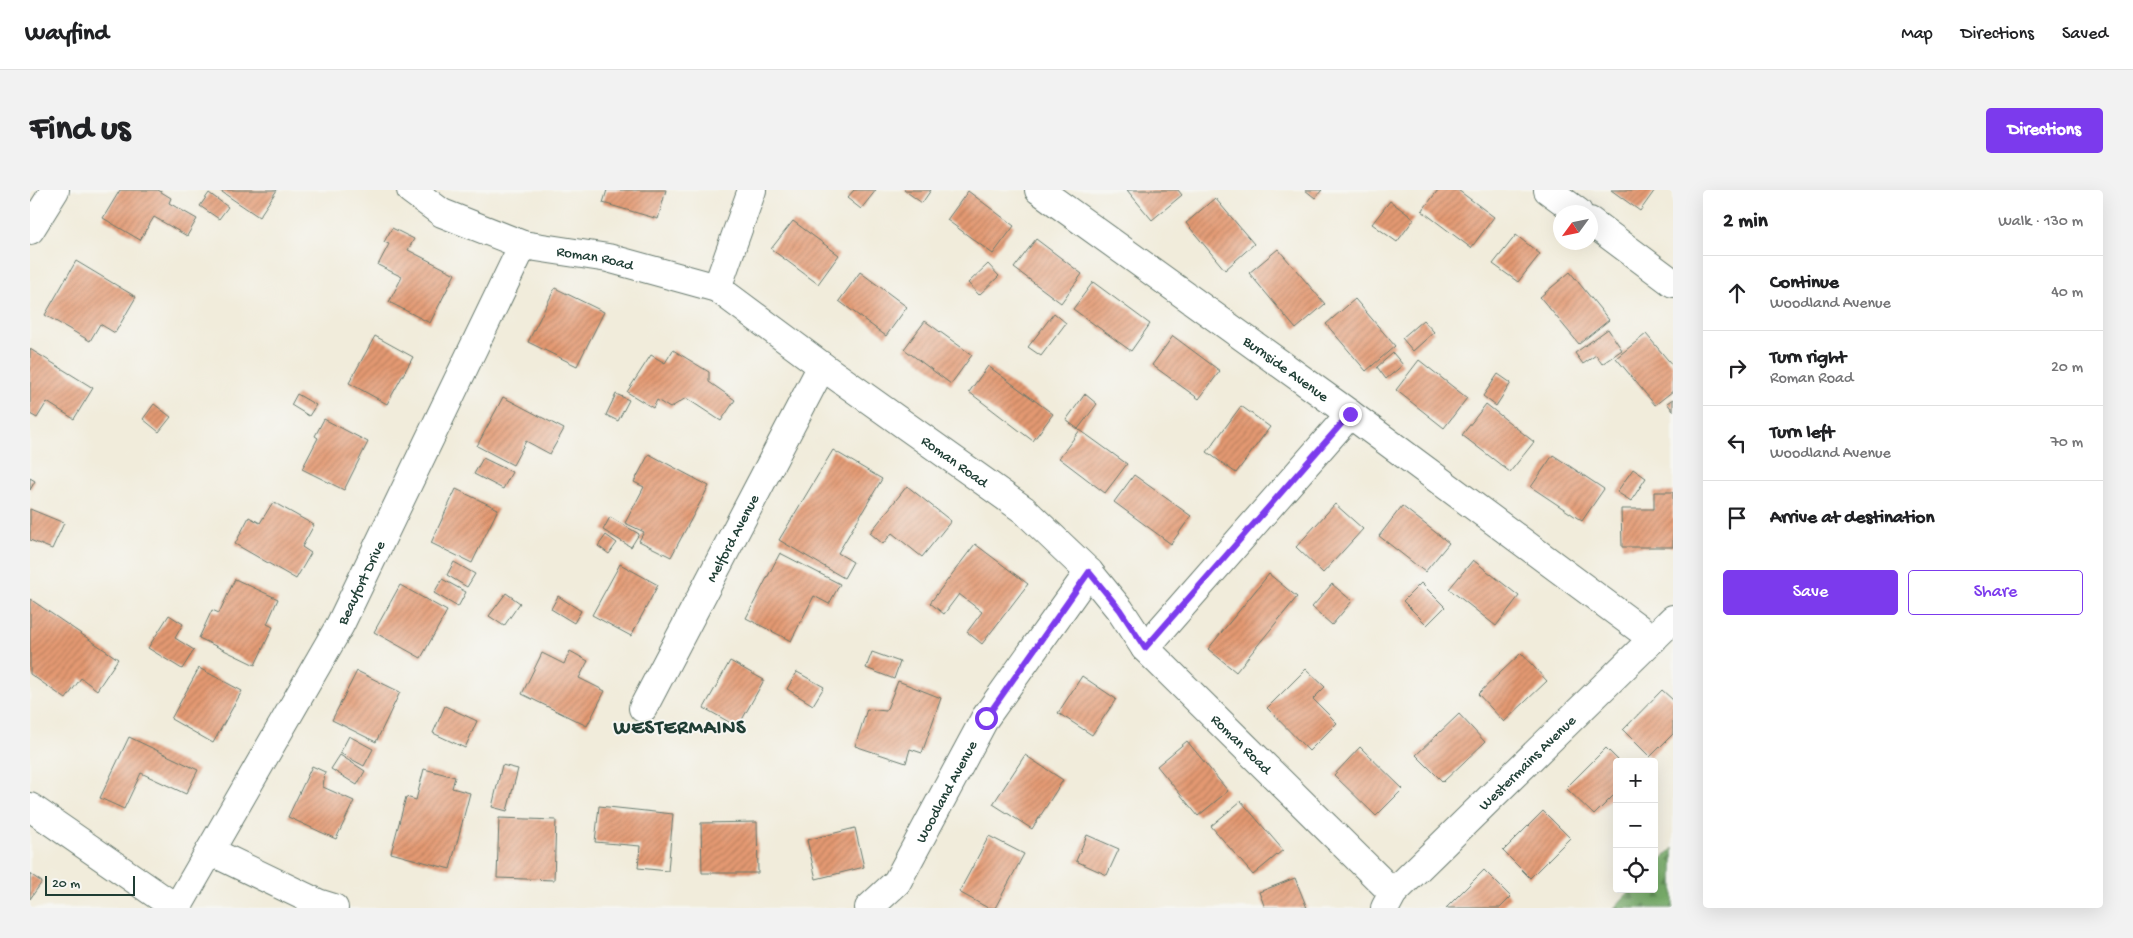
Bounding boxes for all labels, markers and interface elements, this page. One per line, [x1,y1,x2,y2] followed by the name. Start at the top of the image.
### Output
[25,20,109,49] text: Wayfind
[1901,24,1933,45] text: Map
[1961,24,2034,45] text: Directions
[2062,24,2108,45] text: Saved
[1986,108,2103,153] button: Directions
[30,110,130,151] text: Find us
[1553,205,1598,250] north arrow
[1723,210,1768,235] text: 2 min
[1998,213,2083,232] text: Walk · 130 m
[555,243,636,276] street label: Roman Road
[1770,272,1839,295] text: Continue
[1723,279,1751,307] icon: ahead
[2051,284,2083,303] text: 40 m
[1770,295,1891,314] text: Woodland Avenue
[1238,332,1332,407] street label: Burnside Avenue
[1770,347,1846,370] text: Turn right
[1723,354,1751,382] icon: right
[2051,359,2083,378] text: 20 m
[1770,370,1853,389] text: Roman Road
[1339,403,1362,426] route end
[1770,422,1834,445] text: Turn left
[1723,429,1751,457] icon: left
[917,433,992,493] street label: Roman Road
[2050,434,2083,453] text: 70 m
[1770,445,1891,464] text: Woodland Avenue
[703,492,764,586] street label: Melford Avenue
[1723,504,1751,532] icon: arrive
[1770,507,1934,530] text: Arrive at destination
[334,538,390,629] street label: Beaufort Drive
[1723,570,1898,615] button: Save
[1908,570,2083,615] button: Share
[975,707,998,730] route start
[1206,711,1275,780] street label: Roman Road
[1476,712,1581,815] street label: Westermains Avenue
[612,718,747,741] district label: WESTERMAINS
[913,738,982,847] street label: Woodland Avenue
[1613,758,1658,893] map controls
[1613,758,1658,803] button: +
[1613,803,1658,848] button: −
[1613,848,1658,893] button: locate
[45,873,135,896] scale bar
[52,876,80,893] text: 20 m

